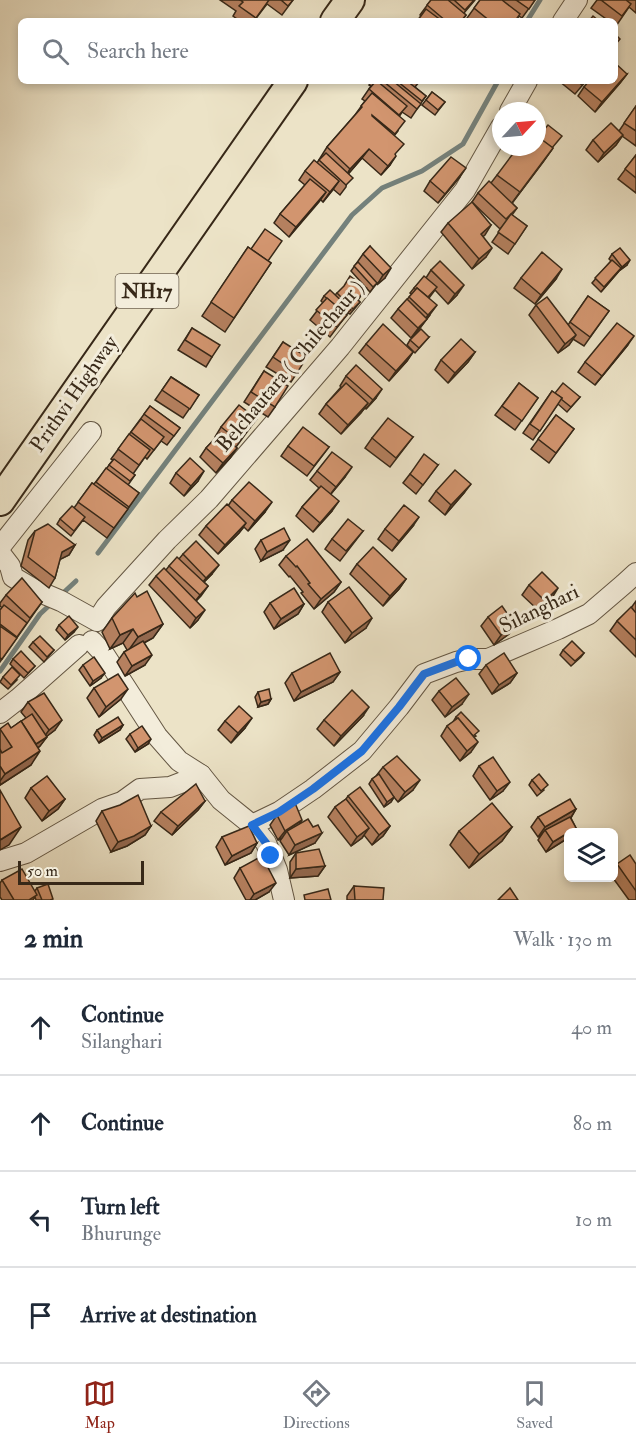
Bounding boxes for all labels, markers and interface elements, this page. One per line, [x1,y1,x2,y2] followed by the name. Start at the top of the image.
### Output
[18,18,618,84] search box
[39,35,72,68] icon: search
[87,37,189,65] text: Search here
[492,102,546,156] north arrow
[116,274,178,308] road number: NH17
[210,275,370,457] street label: Belchautara ( Chilechaur )
[24,330,125,458] street label: Prithvi Highway
[495,578,584,640] street label: Silanghari
[455,645,481,671] route start
[564,828,618,882] map controls
[564,828,618,882] button: layers
[257,842,283,868] route end
[18,858,144,886] scale bar
[27,861,58,881] text: 50 m
[24,923,83,955] text: 2 min
[513,927,612,952] text: Walk · 130 m
[81,1001,164,1029] text: Continue
[24,1011,57,1044] icon: ahead
[571,1015,612,1040] text: 40 m
[81,1029,162,1054] text: Silanghari
[24,1107,57,1140] icon: ahead
[81,1109,164,1137] text: Continue
[573,1111,612,1136] text: 80 m
[81,1193,160,1221] text: Turn left
[24,1203,57,1236] icon: left
[575,1207,612,1232] text: 10 m
[81,1221,161,1246] text: Bhurunge
[24,1299,57,1332] icon: arrive
[81,1301,257,1329] text: Arrive at destination
[83,1377,116,1433] tab: Map
[283,1377,350,1433] tab: Directions
[516,1377,553,1433] tab: Saved

